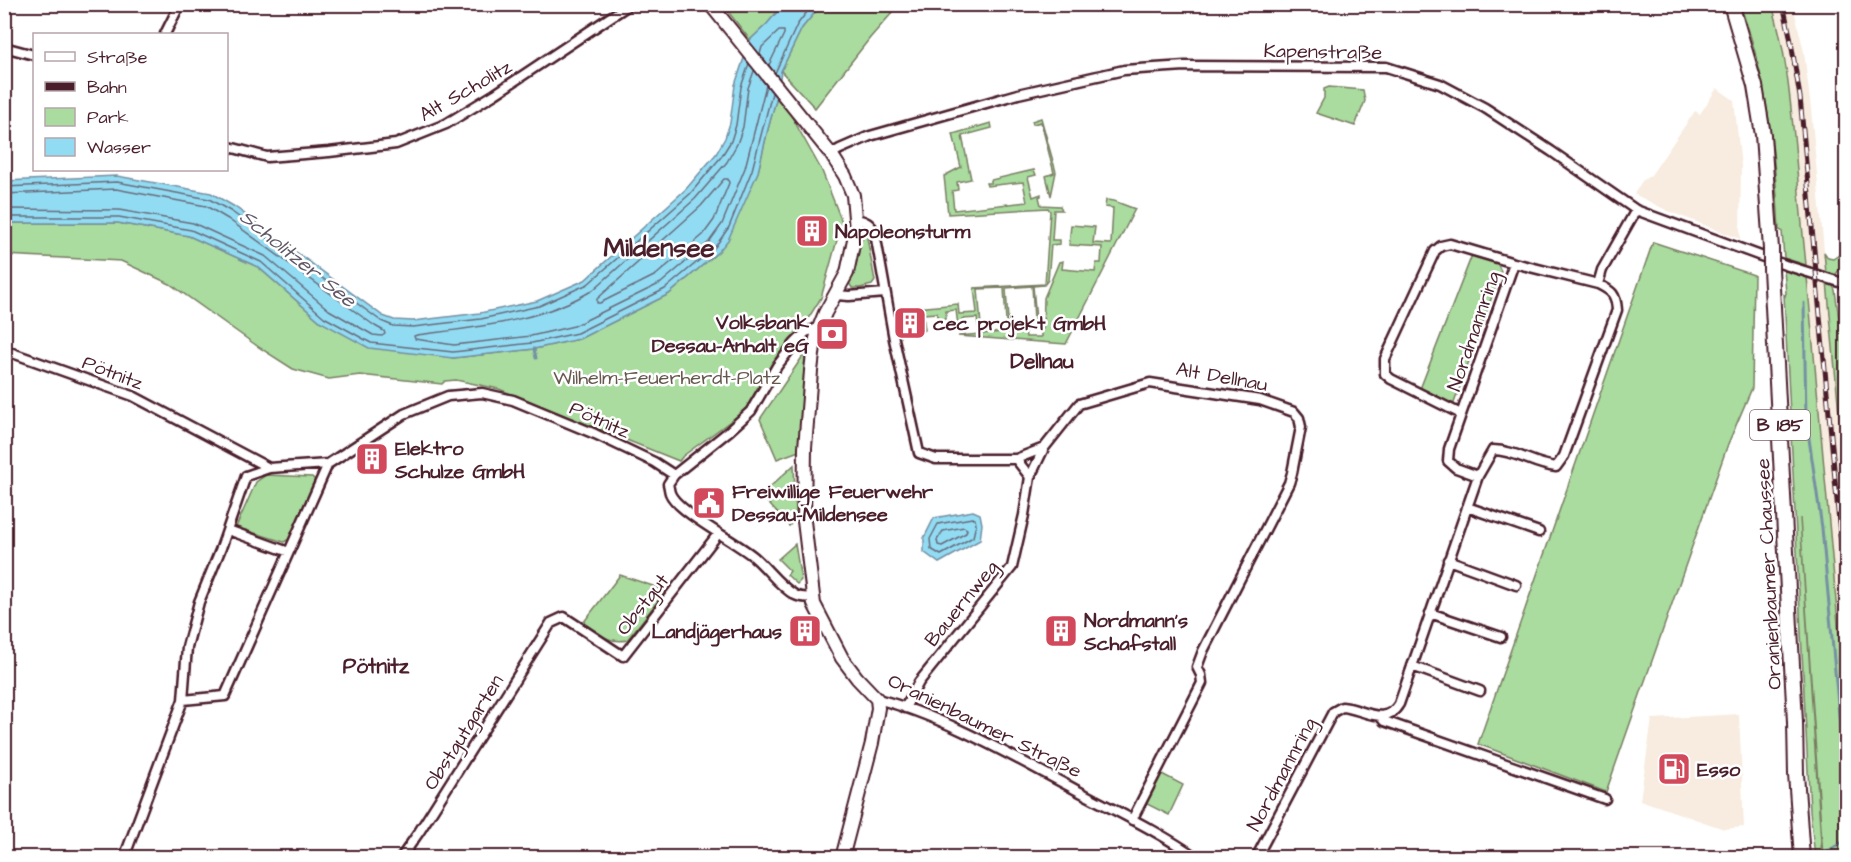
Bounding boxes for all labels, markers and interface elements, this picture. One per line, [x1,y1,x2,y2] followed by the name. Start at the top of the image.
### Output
[33,33,228,171] legend
[1263,37,1383,67] street label: Kapenstraße
[87,45,148,70] text: Straße
[414,53,517,129] street label: Alt Scholitz
[87,75,127,100] text: Bahn
[87,105,129,130] text: Park
[87,135,151,160] text: Wasser
[233,202,363,315] water label: Scholitzer See
[794,213,830,249] building icon: Napoleonsturm
[835,218,971,246] place label: Napoleonsturm
[603,230,715,266] district label: Mildensee
[1440,268,1509,395] street label: Nordmannring
[892,305,928,341] building icon: cec projekt GmbH
[652,309,810,360] place label: Volksbank Dessau-Anhalt eG
[933,310,1106,338] place label: cec projekt GmbH
[814,316,850,352] bank icon: Volksbank Dessau-Anhalt eG
[1010,347,1074,376] district label: Dellnau
[78,349,147,397] street label: Pötnitz
[1174,355,1270,399] street label: Alt Dellnau
[553,364,781,392] park label: Wilhelm-Feuerherdt-Platz
[565,394,634,446] street label: Pötnitz
[1750,410,1810,440] road number: B 185
[394,435,525,486] place label: Elektro Schulze GmbH
[354,441,390,477] building icon: Elektro Schulze GmbH
[1749,457,1789,690] street label: Oranienbaumer Chaussee
[732,478,934,529] place label: Freiwillige Feuerwehr Dessau-Mildensee
[691,485,727,521] public building icon: Freiwillige Feuerwehr Dessau-Mildensee
[918,555,1006,653] street label: Bauernweg
[610,568,677,642] street label: Obstgut
[1083,607,1188,658] place label: Nordmann's Schafstall
[787,613,823,649] building icon: Landjägerhaus
[1043,613,1079,649] building icon: Nordmann's Schafstall
[652,618,782,647] place label: Landjägerhaus
[343,652,410,681] district label: Pötnitz
[883,667,1086,785] street label: Oranienbaumer Straße
[417,669,511,796] street label: Obstgutgarten
[1240,713,1325,837] street label: Nordmannring
[1656,751,1692,787] fuel station icon: Esso
[1697,756,1741,784] place label: Esso

